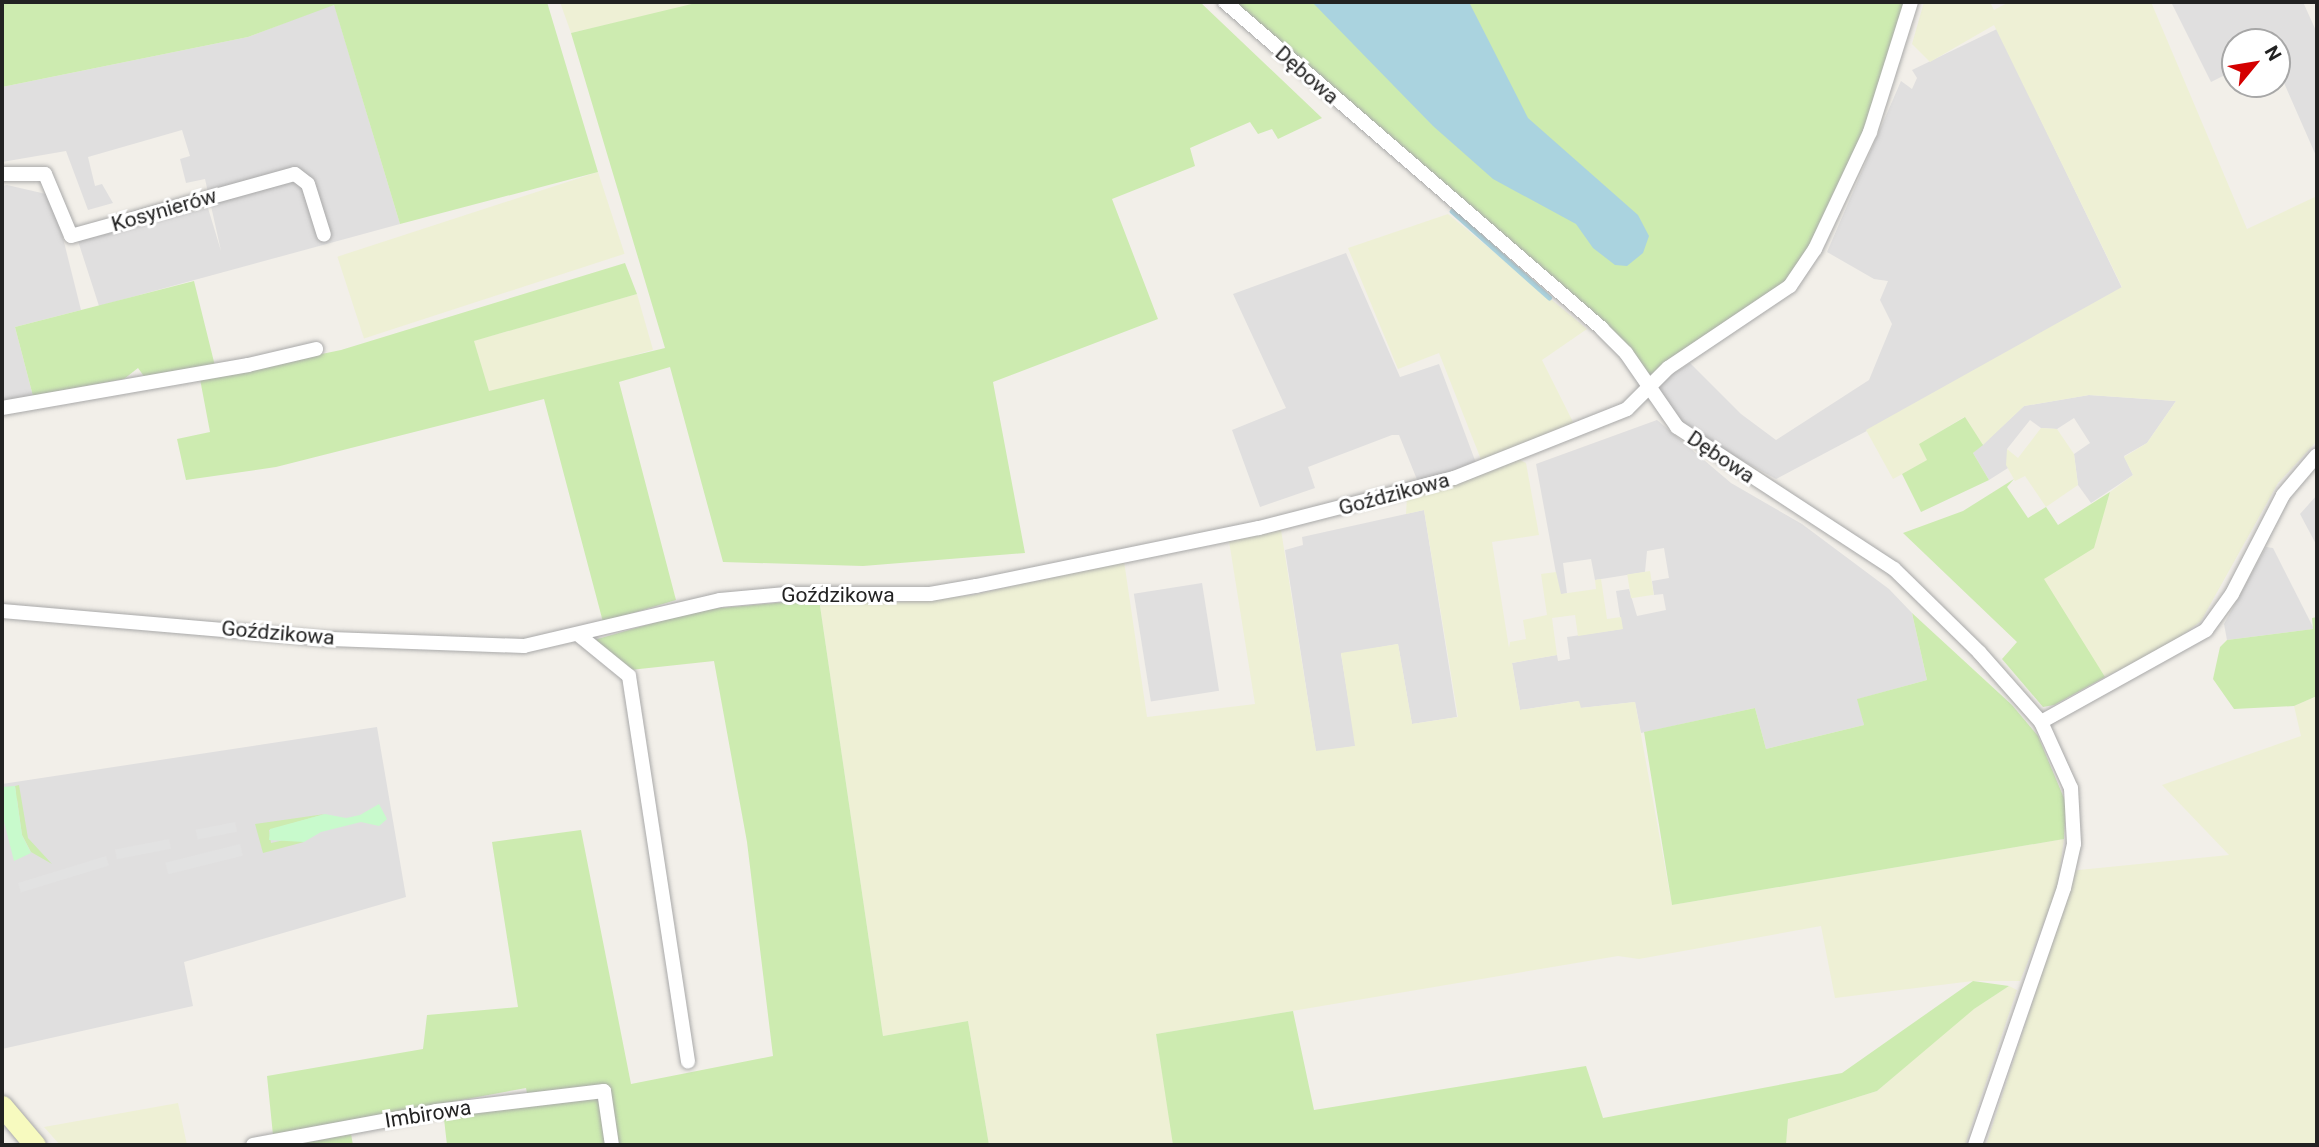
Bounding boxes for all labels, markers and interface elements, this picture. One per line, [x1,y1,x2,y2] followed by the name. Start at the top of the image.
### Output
[2221,28,2291,98] north arrow
[1270,41,1344,109] street label: Dębowa
[2260,42,2286,65] text: N
[109,183,219,237] street label: Kosynierów
[1682,425,1760,489] street label: Dębowa
[1336,467,1452,521] street label: Goździkowa
[781,582,895,608] street label: Goździkowa
[220,615,336,651] street label: Goździkowa
[383,1095,473,1133] street label: Imbirowa

